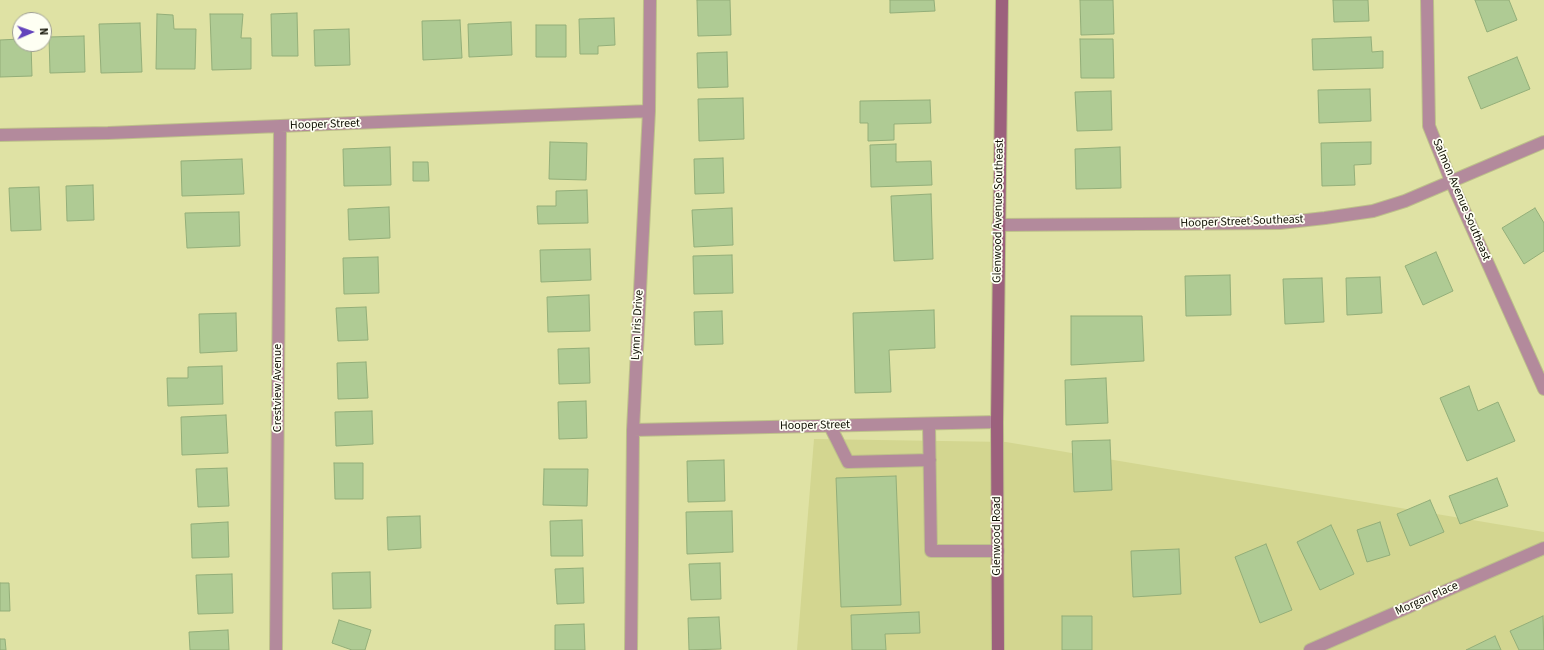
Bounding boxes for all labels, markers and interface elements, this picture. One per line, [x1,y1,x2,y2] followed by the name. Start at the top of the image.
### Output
[12,12,52,52] north arrow
[36,28,51,36] text: N
[290,117,360,133] street label: Hooper Street
[1429,137,1493,263] street label: Salmon Avenue Southeast
[991,139,1007,283] street label: Glenwood Avenue Southeast
[1180,213,1304,231] street label: Hooper Street Southeast
[629,290,647,360] street label: Lynn Iris Drive
[271,344,285,432] street label: Crestview Avenue
[780,418,850,434] street label: Hooper Street
[990,496,1004,576] street label: Glenwood Road
[1393,579,1461,619] street label: Morgan Place

